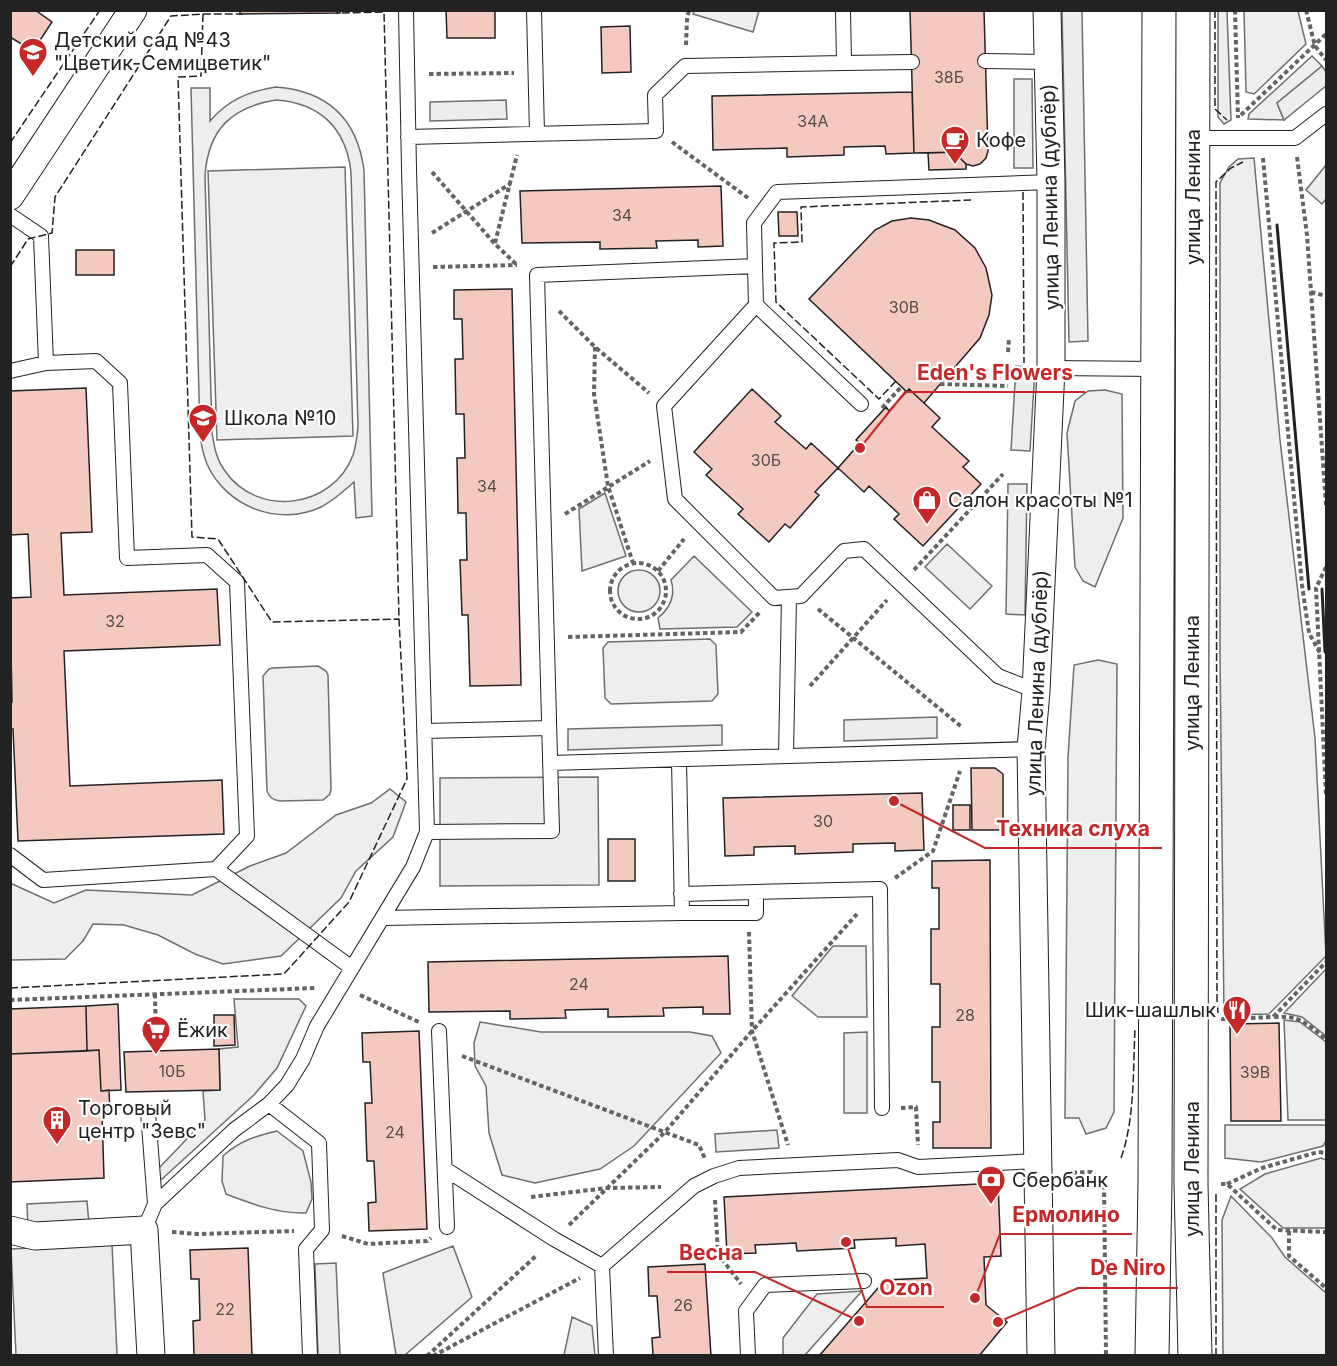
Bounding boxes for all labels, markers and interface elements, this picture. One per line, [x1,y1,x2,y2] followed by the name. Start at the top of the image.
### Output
[54,28,271,75] place label: Детский сад №43 "Цветик-Семицветик"
[17,36,49,78] school or university icon: Детский сад №43 "Цветик-Семицветик"
[934,67,964,87] house number: 38Б
[1036,83,1064,311] street label: улица Ленина (дублёр)
[797,111,829,131] house number: 34А
[939,124,971,166] cafe icon: Кофе
[976,128,1026,152] place label: Кофе
[1181,129,1205,265] street label: улица Ленина
[612,205,632,225] house number: 34
[889,297,919,317] house number: 30В
[905,353,1085,392] callout: Eden's Flowers
[917,360,1073,385] text: Eden's Flowers
[187,402,219,444] school or university icon: Школа №10
[224,406,337,430] place label: Школа №10
[751,450,781,470] house number: 30Б
[477,476,497,496] house number: 34
[911,484,943,526] shop icon: Салон красоты №1
[948,488,1133,512] place label: Салон красоты №1
[1021,569,1053,797] street label: улица Ленина (дублёр)
[105,611,125,631] house number: 32
[1180,615,1204,751] street label: улица Ленина
[985,809,1162,848] callout: Техника слуха
[813,811,833,831] house number: 30
[996,816,1150,841] text: Техника слуха
[569,974,589,994] house number: 24
[1221,994,1253,1036] restaurant icon: Шик-шашлык
[1085,998,1216,1022] place label: Шик-шашлык
[955,1005,975,1025] house number: 28
[140,1014,172,1056] supermarket icon: Ёжик
[177,1018,228,1042] place label: Ёжик
[159,1061,185,1081] house number: 10Б
[1240,1062,1270,1082] house number: 39В
[78,1096,206,1143] place label: Торговый центр "Зевс"
[1180,1101,1204,1237] street label: улица Ленина
[41,1104,73,1146] building icon: Торговый центр "Зевс"
[385,1122,405,1142] house number: 24
[975,1164,1007,1206] bank icon: Сбербанк
[1012,1168,1108,1192] place label: Сбербанк
[1000,1195,1132,1234] callout: Ермолино
[1012,1202,1120,1227] text: Ермолино
[667,1233,755,1272] callout: Весна
[679,1240,743,1265] text: Весна
[1078,1249,1178,1288] callout: De Niro
[1090,1255,1166,1280] text: De Niro
[867,1268,944,1307] callout: Ozon
[879,1275,933,1300] text: Ozon
[673,1295,693,1315] house number: 26
[215,1299,235,1319] house number: 22

